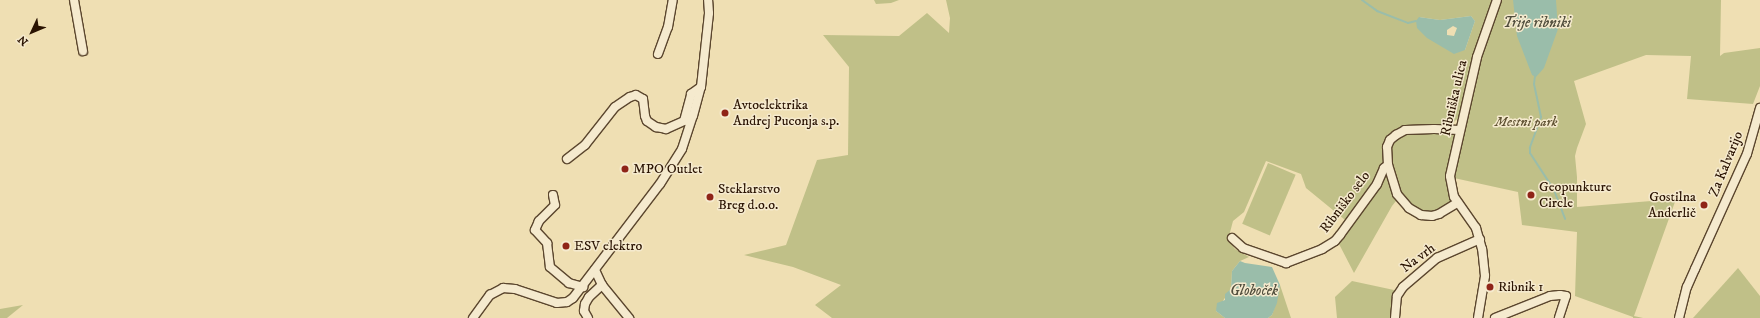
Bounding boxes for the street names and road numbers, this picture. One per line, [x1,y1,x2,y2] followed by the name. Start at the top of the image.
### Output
[1437,58,1471,138] street label: Ribniška ulica
[1705,129,1747,199] street label: Za Kalvarijo
[1316,168,1374,236] street label: Ribniško selo
[1397,240,1439,276] street label: Na vrh

